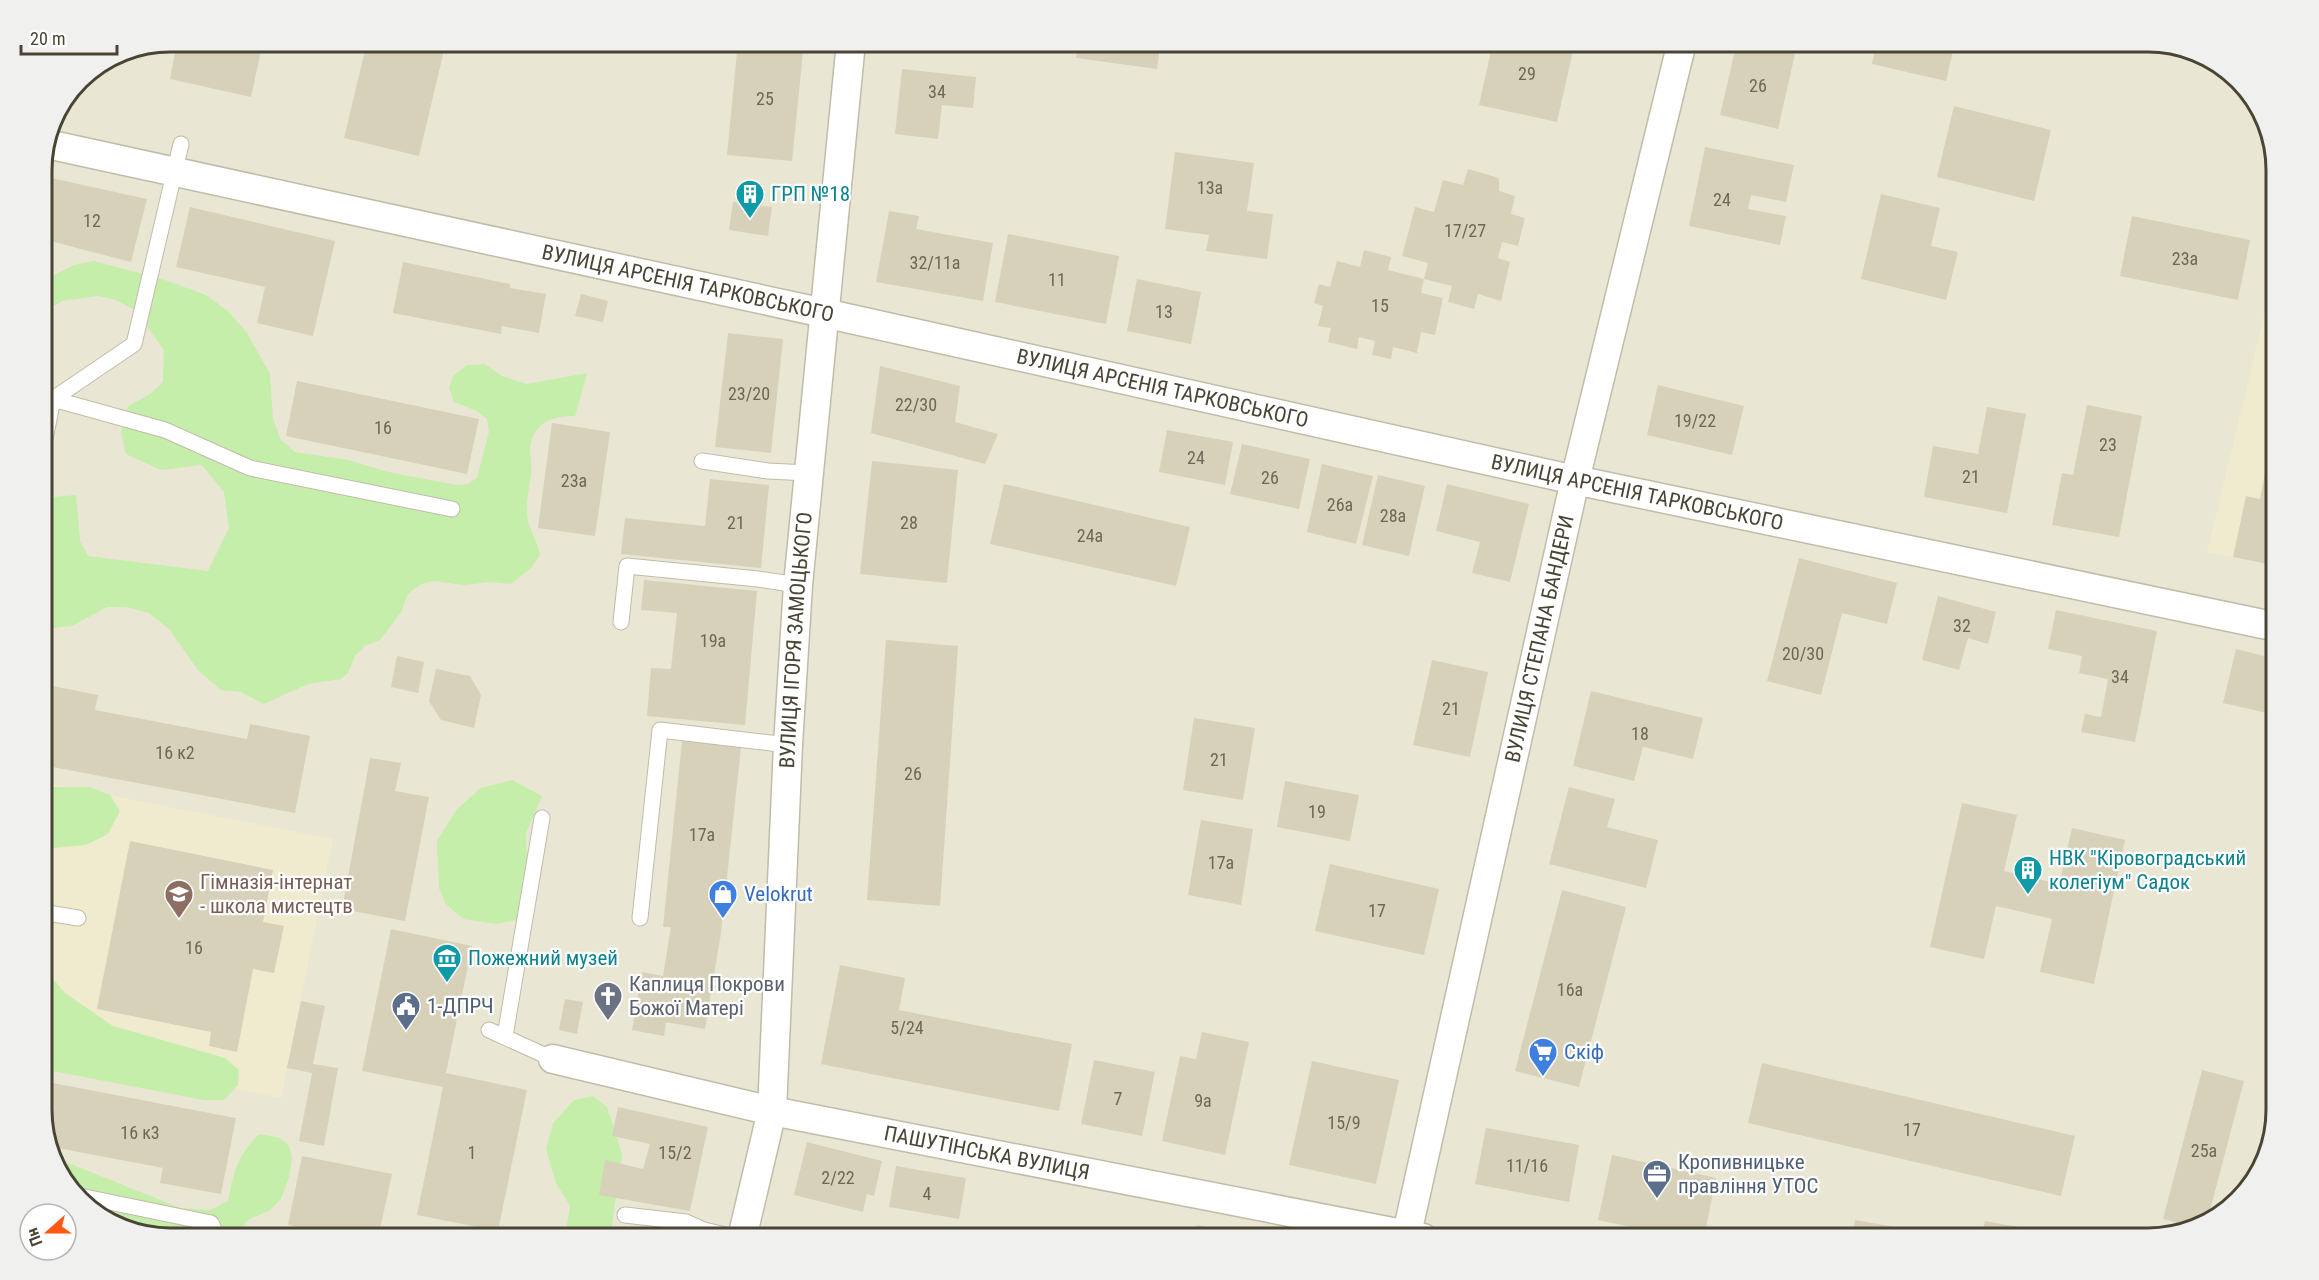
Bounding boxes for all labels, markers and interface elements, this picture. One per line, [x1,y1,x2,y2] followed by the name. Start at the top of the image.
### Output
[21,18,117,56] scale bar
[30,28,65,49] text: 20 m
[1518,63,1536,84] house number: 29
[1749,75,1767,96] house number: 26
[928,81,946,102] house number: 34
[756,88,774,109] house number: 25
[1197,177,1223,198] house number: 13а
[734,178,766,220] building icon: ГРП №18
[771,182,850,206] place label: ГРП №18
[1713,189,1731,210] house number: 24
[83,210,101,231] house number: 12
[1444,220,1486,241] house number: 17/27
[540,240,836,327] street label: ВУЛИЦЯ АРСЕНІЯ ТАРКОВСЬКОГО
[2172,248,2198,269] house number: 23а
[910,252,960,273] house number: 32/11а
[1048,269,1066,290] house number: 11
[1371,295,1389,316] house number: 15
[1155,301,1173,322] house number: 13
[1014,344,1311,432] street label: ВУЛИЦЯ АРСЕНІЯ ТАРКОВСЬКОГО
[728,383,770,404] house number: 23/20
[895,394,937,415] house number: 22/30
[1674,410,1716,431] house number: 19/22
[374,417,392,438] house number: 16
[2099,434,2117,455] house number: 23
[1187,447,1205,468] house number: 24
[1489,450,1786,535] street label: ВУЛИЦЯ АРСЕНІЯ ТАРКОВСЬКОГО
[1962,466,1980,487] house number: 21
[1261,467,1279,488] house number: 26
[561,470,587,491] house number: 23а
[1327,494,1353,515] house number: 26а
[1380,505,1406,526] house number: 28а
[775,511,817,769] street label: ВУЛИЦЯ ІГОРЯ ЗАМОЦЬКОГО
[727,512,745,533] house number: 21
[900,512,918,533] house number: 28
[1500,513,1579,765] street label: ВУЛИЦЯ СТЕПАНА БАНДЕРИ
[1077,525,1103,546] house number: 24а
[1953,615,1971,636] house number: 32
[700,630,726,651] house number: 19а
[1782,643,1824,664] house number: 20/30
[2111,666,2129,687] house number: 34
[1442,698,1460,719] house number: 21
[1631,723,1649,744] house number: 18
[155,742,195,763] house number: 16 к2
[1210,749,1228,770] house number: 21
[904,763,922,784] house number: 26
[1308,801,1326,822] house number: 19
[689,824,715,845] house number: 17а
[2049,846,2246,894] place label: НВК "Кіровоградський колегіум" Садок
[1208,852,1234,873] house number: 17а
[2012,854,2044,896] building icon: НВК "Кіровоградський колегіум" Садок
[200,870,353,918] place label: Гімназія-інтернат - школа мистецтв
[163,878,195,920] school or university icon: Гімназія-інтернат - школа мистецтв
[707,878,739,920] shop icon: Velokrut
[744,882,813,906] place label: Velokrut
[1368,900,1386,921] house number: 17
[185,937,203,958] house number: 16
[431,942,463,984] museum icon: Пожежний музей
[468,946,618,970] place label: Пожежний музей
[629,972,785,1020] place label: Каплиця Покрови Божої Матері
[1557,979,1583,1000] house number: 16а
[592,980,624,1022] church icon: Каплиця Покрови Божої Матері
[390,990,422,1032] public building icon: 1-ДПРЧ
[427,994,494,1018] place label: 1-ДПРЧ
[890,1017,924,1038] house number: 5/24
[1527,1036,1559,1078] supermarket icon: Скіф
[1564,1040,1604,1064] place label: Скіф
[1114,1088,1123,1109] house number: 7
[1194,1090,1212,1111] house number: 9а
[1327,1112,1361,1133] house number: 15/9
[1903,1119,1921,1140] house number: 17
[882,1121,1092,1185] street label: ПАШУТІНСЬКА ВУЛИЦЯ
[120,1122,160,1143] house number: 16 к3
[2191,1140,2217,1161] house number: 25а
[468,1142,476,1163] house number: 1
[658,1142,692,1163] house number: 15/2
[1678,1150,1818,1198] place label: Кропивницьке правління УТОС
[1506,1155,1548,1176] house number: 11/16
[1641,1158,1673,1200] office icon: Кропивницьке правління УТОС
[821,1167,855,1188] house number: 2/22
[923,1183,932,1204] house number: 4
[18,1202,78,1262] north arrow
[22,1225,47,1249] text: Пн

